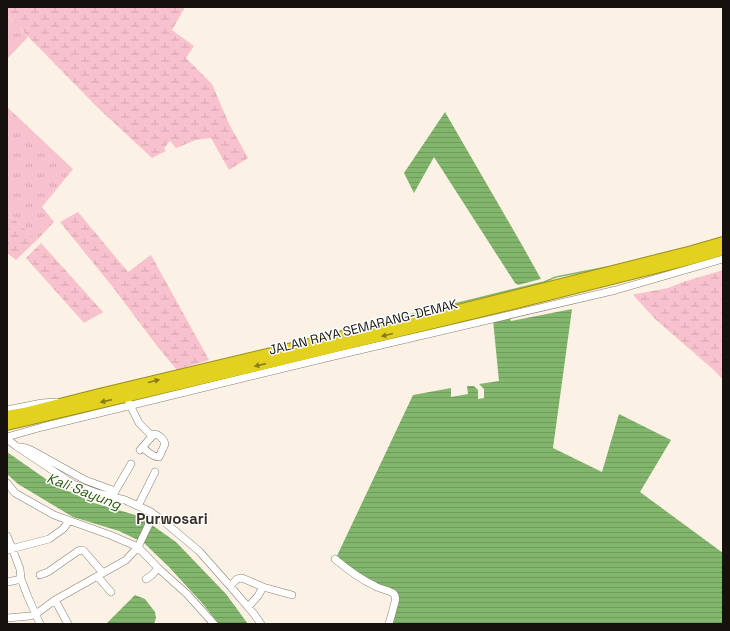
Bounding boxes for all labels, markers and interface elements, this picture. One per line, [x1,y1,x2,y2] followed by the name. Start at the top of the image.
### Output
[267,295,459,359] street label: JALAN RAYA SEMARANG-DEMAK
[380,332,393,338] one-way arrow
[254,363,266,369] one-way arrow
[148,378,160,384] one-way arrow
[100,399,113,405] one-way arrow
[44,469,125,514] water label: Kali Sayung
[136,509,208,528] district label: Purwosari

